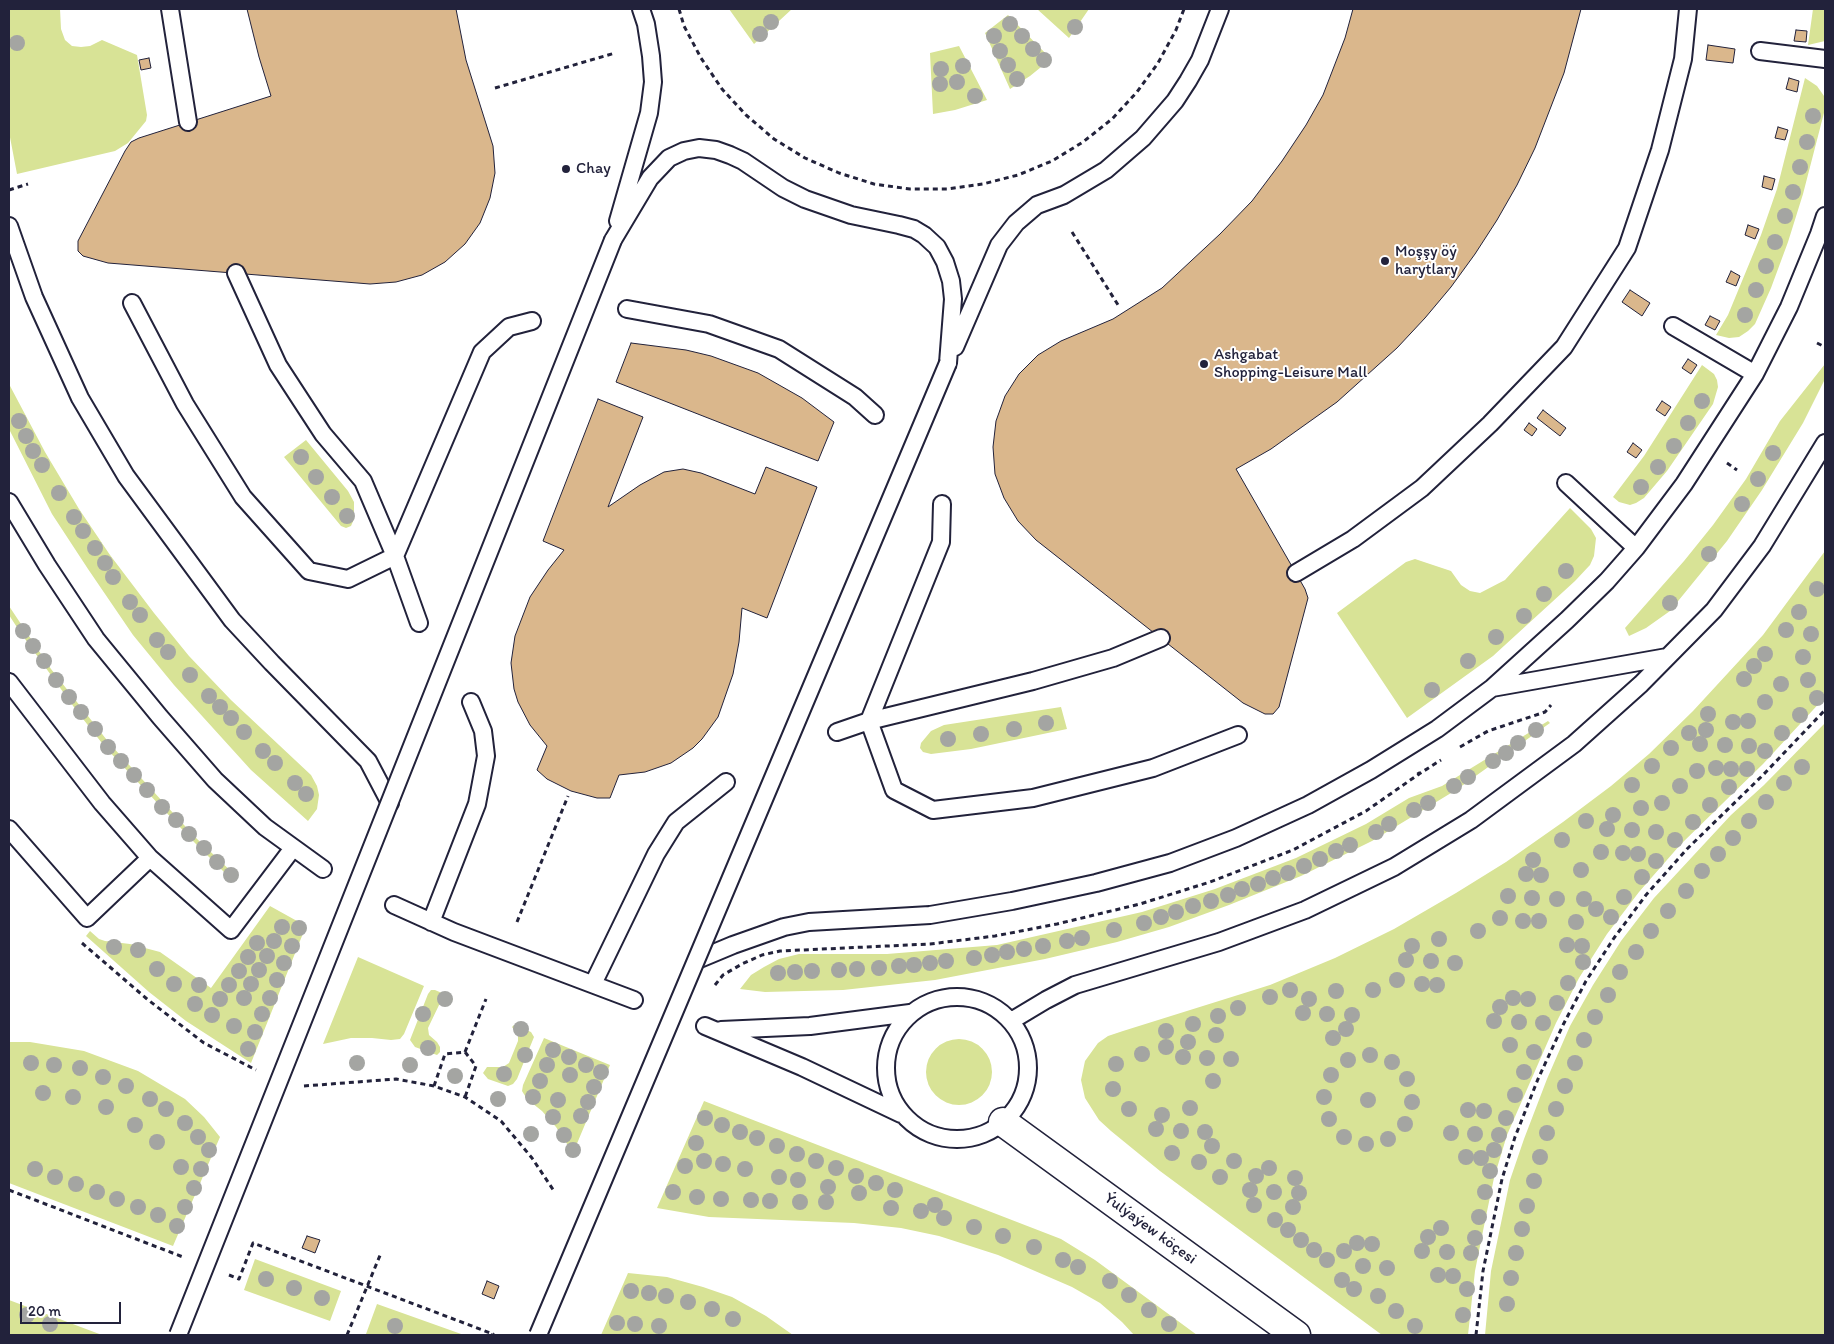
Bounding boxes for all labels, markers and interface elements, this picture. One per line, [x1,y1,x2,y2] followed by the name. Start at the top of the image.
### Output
[576,159,611,179] place label: Chay
[560,163,572,175] marker: Chay
[1395,242,1458,280] place label: Moşşy öý harytlary
[1379,255,1391,267] marker: Moşşy öý harytlary
[1214,345,1367,383] place label: Ashgabat Shopping-Leisure Mall
[1198,358,1210,370] marker: Ashgabat Shopping-Leisure Mall
[1100,1189,1200,1269] street label: Ýulýaýew köçesi
[22,1292,124,1324] scale bar
[28,1302,61,1320] text: 20 m

